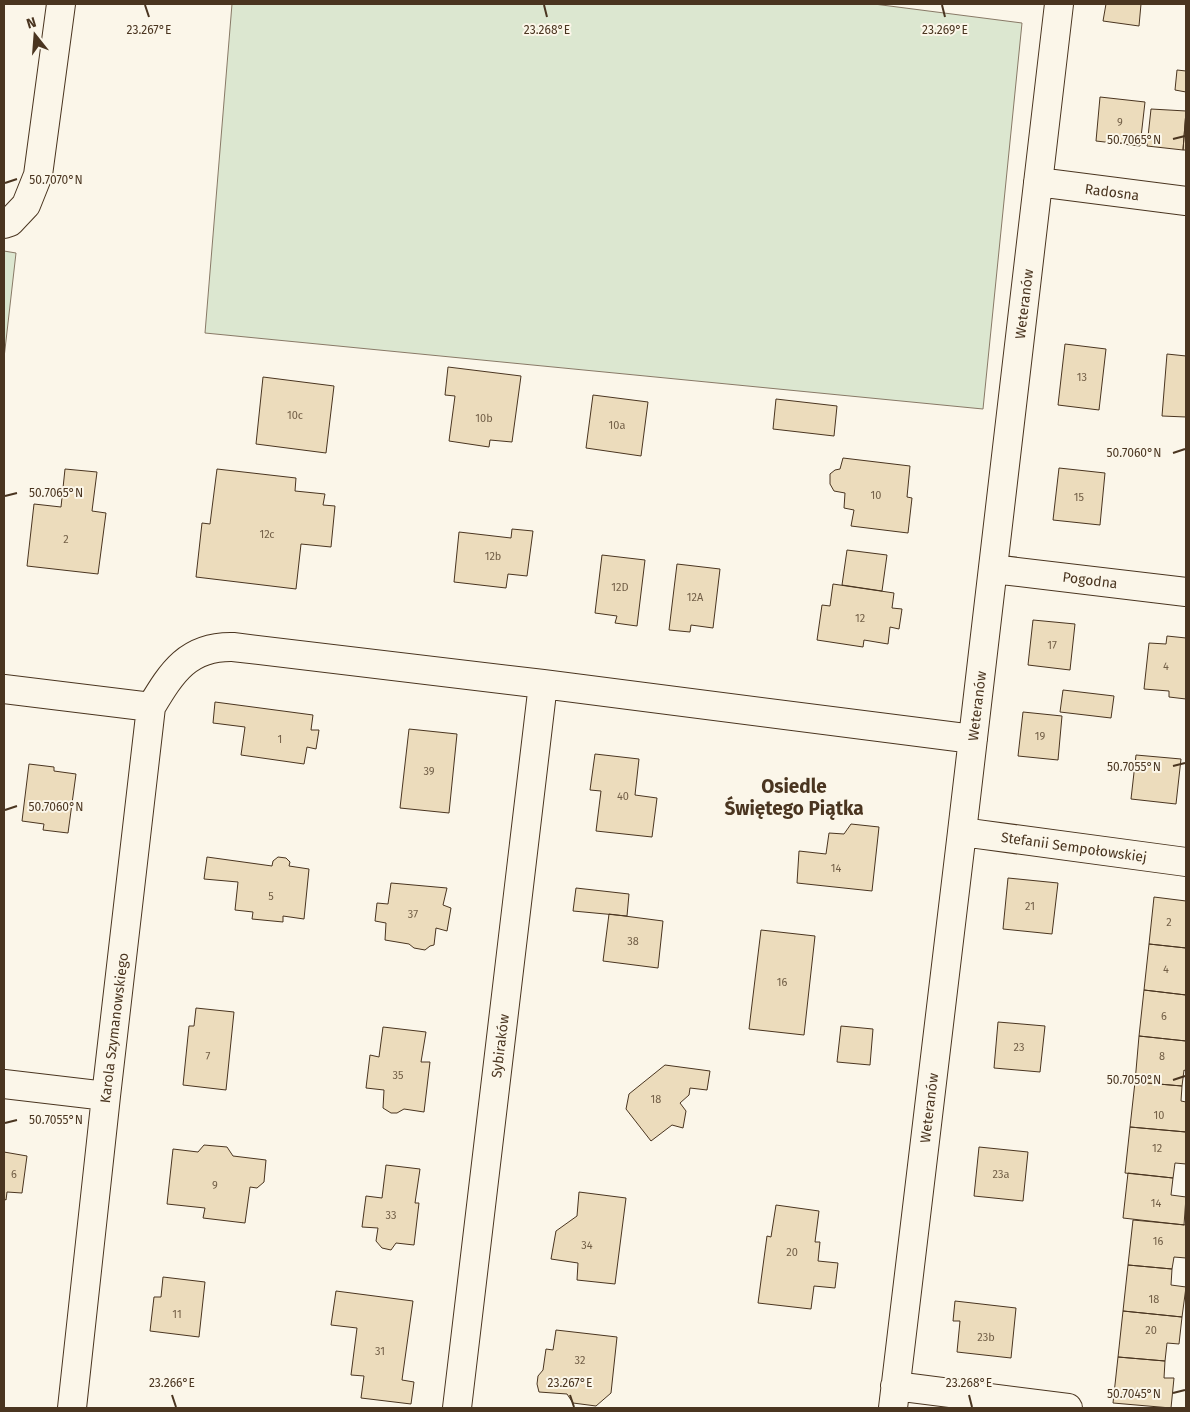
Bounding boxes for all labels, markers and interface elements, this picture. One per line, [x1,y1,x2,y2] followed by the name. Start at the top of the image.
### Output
[10,10,60,60] north arrow
[24,14,38,33] text: N
[127,23,171,37] text: 23.267°E
[524,23,570,37] text: 23.268°E
[922,23,968,37] text: 23.269°E
[1117,116,1123,129] house number: 9
[1107,133,1161,147] text: 50.7065°N
[29,173,83,187] text: 50.7070°N
[1084,181,1140,204] street label: Radosna
[1012,268,1037,340] street label: Weteranów
[1077,371,1087,384] house number: 13
[287,409,303,422] house number: 10c
[475,412,493,425] house number: 10b
[609,419,625,432] house number: 10a
[1106,446,1162,460] text: 50.7060°N
[29,486,83,500] text: 50.7065°N
[871,489,881,502] house number: 10
[1074,491,1085,504] house number: 15
[259,528,275,541] house number: 12c
[63,533,69,546] house number: 2
[485,550,501,563] house number: 12b
[1061,569,1118,592] street label: Pogodna
[611,581,629,594] house number: 12D
[687,591,704,604] house number: 12A
[855,612,865,625] house number: 12
[1047,639,1057,652] house number: 17
[1163,660,1169,673] house number: 4
[965,670,990,742] street label: Weteranów
[1035,730,1045,743] house number: 19
[278,733,282,746] house number: 1
[1107,760,1161,774] text: 50.7055°N
[423,765,435,778] house number: 39
[724,775,864,820] district label: Osiedle Świętego Piątka
[617,790,629,803] house number: 40
[28,800,84,814] text: 50.7060°N
[1000,829,1148,866] street label: Stefanii Sempołowskiej
[831,862,841,875] house number: 14
[268,890,274,903] house number: 5
[1025,900,1035,913] house number: 21
[408,908,418,921] house number: 37
[1166,916,1172,929] house number: 2
[627,935,639,948] house number: 38
[97,952,132,1104] street label: Karola Szymanowskiego
[1163,963,1169,976] house number: 4
[777,976,787,989] house number: 16
[1161,1010,1167,1023] house number: 6
[488,1013,513,1079] street label: Sybiraków
[1014,1041,1024,1054] house number: 23
[206,1050,211,1063] house number: 7
[1159,1050,1165,1063] house number: 8
[393,1069,404,1082] house number: 35
[917,1072,942,1144] street label: Weteranów
[1107,1073,1161,1087] text: 50.7050°N
[651,1093,661,1106] house number: 18
[1154,1109,1164,1122] house number: 10
[29,1113,83,1127] text: 50.7055°N
[1152,1142,1162,1155] house number: 12
[11,1168,17,1181] house number: 6
[993,1168,1009,1181] house number: 23a
[212,1179,218,1192] house number: 9
[1151,1197,1161,1210] house number: 14
[386,1209,396,1222] house number: 33
[1153,1235,1163,1248] house number: 16
[581,1239,593,1252] house number: 34
[786,1246,798,1259] house number: 20
[1149,1293,1159,1306] house number: 18
[172,1308,182,1321] house number: 11
[1145,1324,1157,1337] house number: 20
[977,1331,995,1344] house number: 23b
[375,1345,385,1358] house number: 31
[575,1354,585,1367] house number: 32
[149,1376,195,1390] text: 23.266°E
[548,1376,592,1390] text: 23.267°E
[946,1376,992,1390] text: 23.268°E
[1107,1387,1161,1401] text: 50.7045°N

